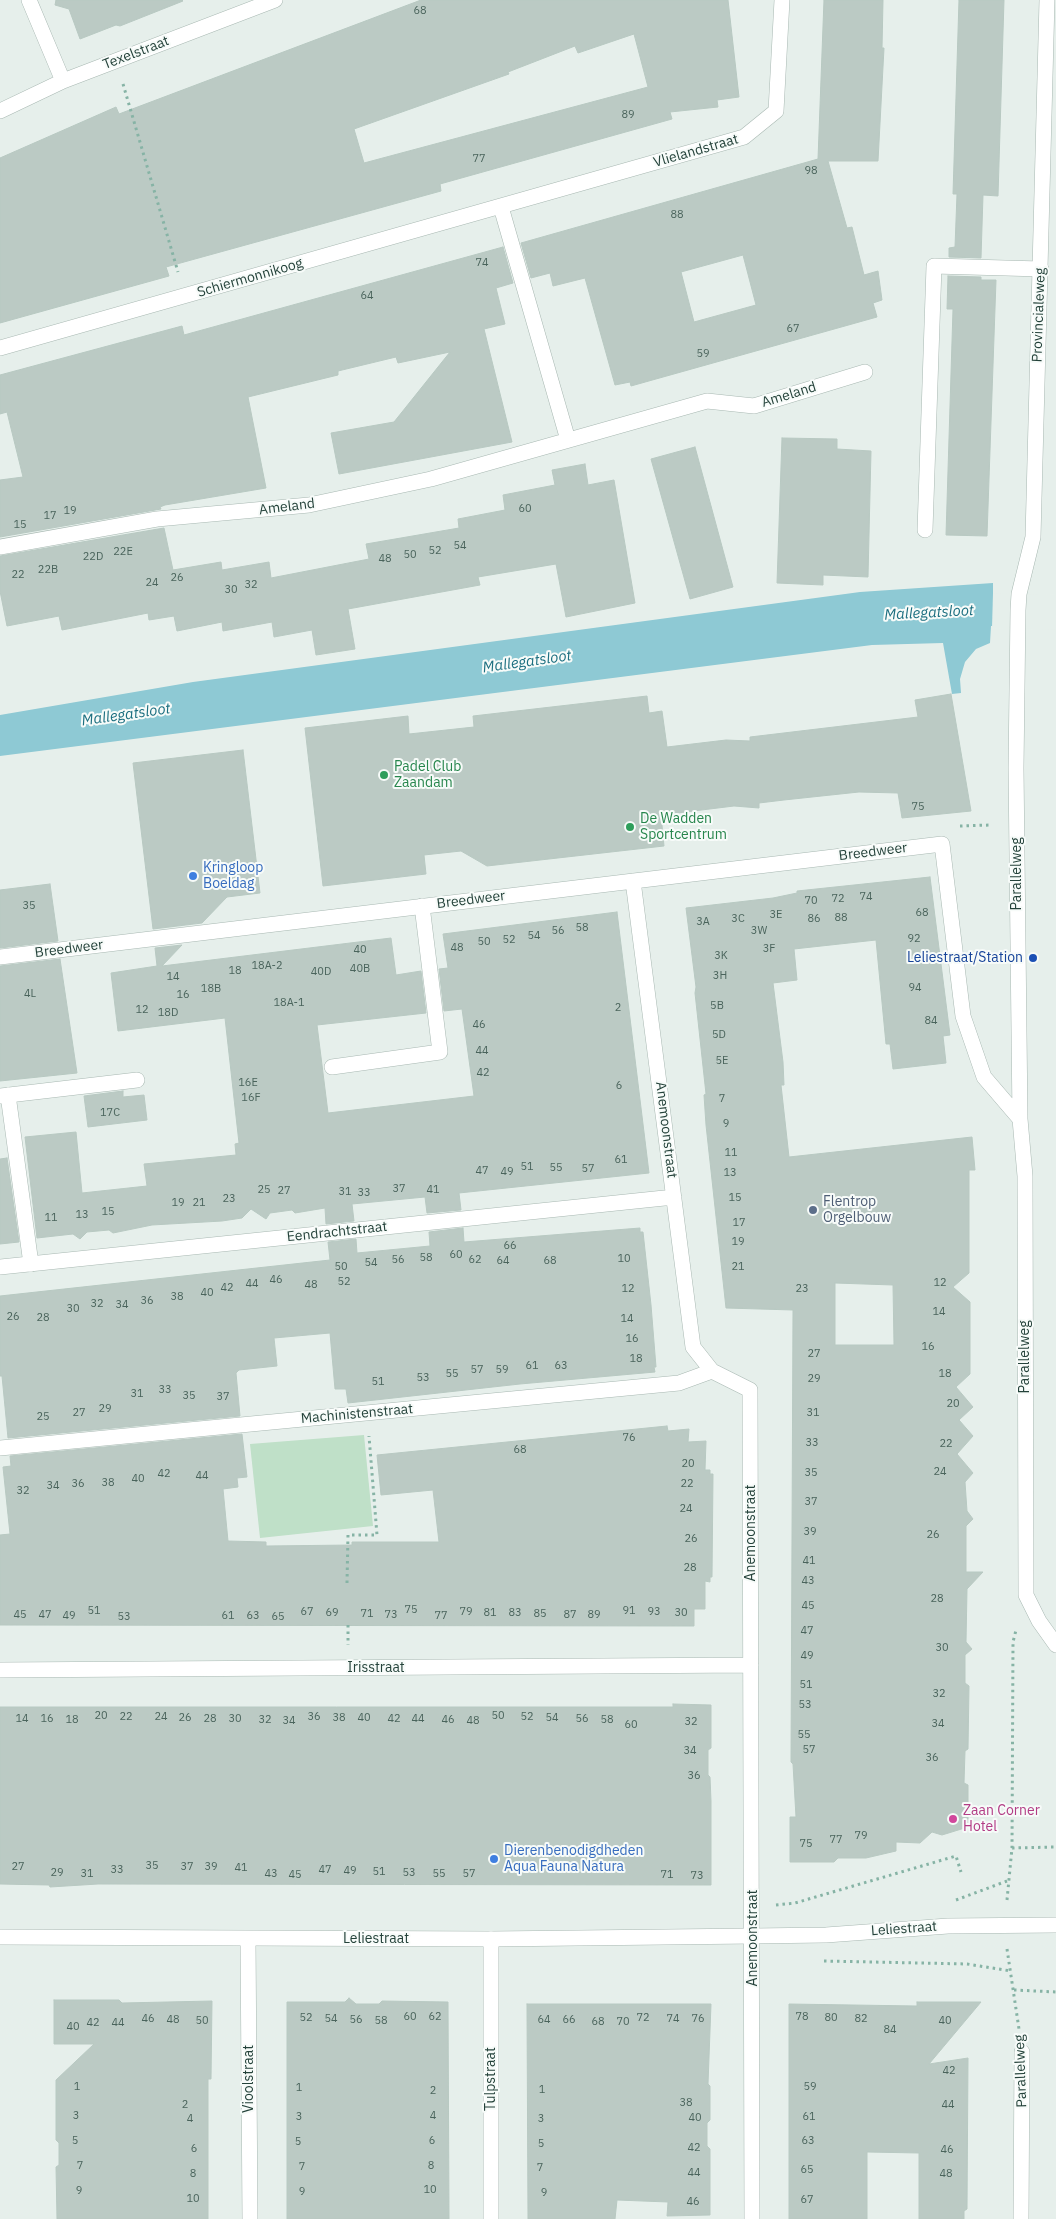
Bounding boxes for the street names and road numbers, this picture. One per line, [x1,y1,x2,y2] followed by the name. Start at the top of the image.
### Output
[100,33,172,73] street label: Texelstraat
[652,131,740,171] street label: Vlielandstraat
[195,255,305,301] street label: Schiermonnikoog
[1029,267,1049,363] street label: Provincialeweg
[760,379,818,411] street label: Ameland
[258,495,316,519] street label: Ameland
[1009,837,1025,911] street label: Parallelweg
[838,839,908,865] street label: Breedweer
[436,887,506,913] street label: Breedweer
[34,936,104,962] street label: Breedweer
[652,1081,680,1179] street label: Anemoonstraat
[286,1218,388,1246] street label: Eendrachtstraat
[1017,1320,1033,1394] street label: Parallelweg
[300,1401,414,1427] street label: Machinistenstraat
[743,1484,759,1582] street label: Anemoonstraat
[347,1660,405,1676] street label: Irisstraat
[745,1889,761,1987] street label: Anemoonstraat
[870,1918,938,1940] street label: Leliestraat
[343,1931,409,1947] street label: Leliestraat
[1011,2034,1031,2108] street label: Parallelweg
[241,2045,257,2113] street label: Vioolstraat
[483,2047,499,2111] street label: Tulpstraat

